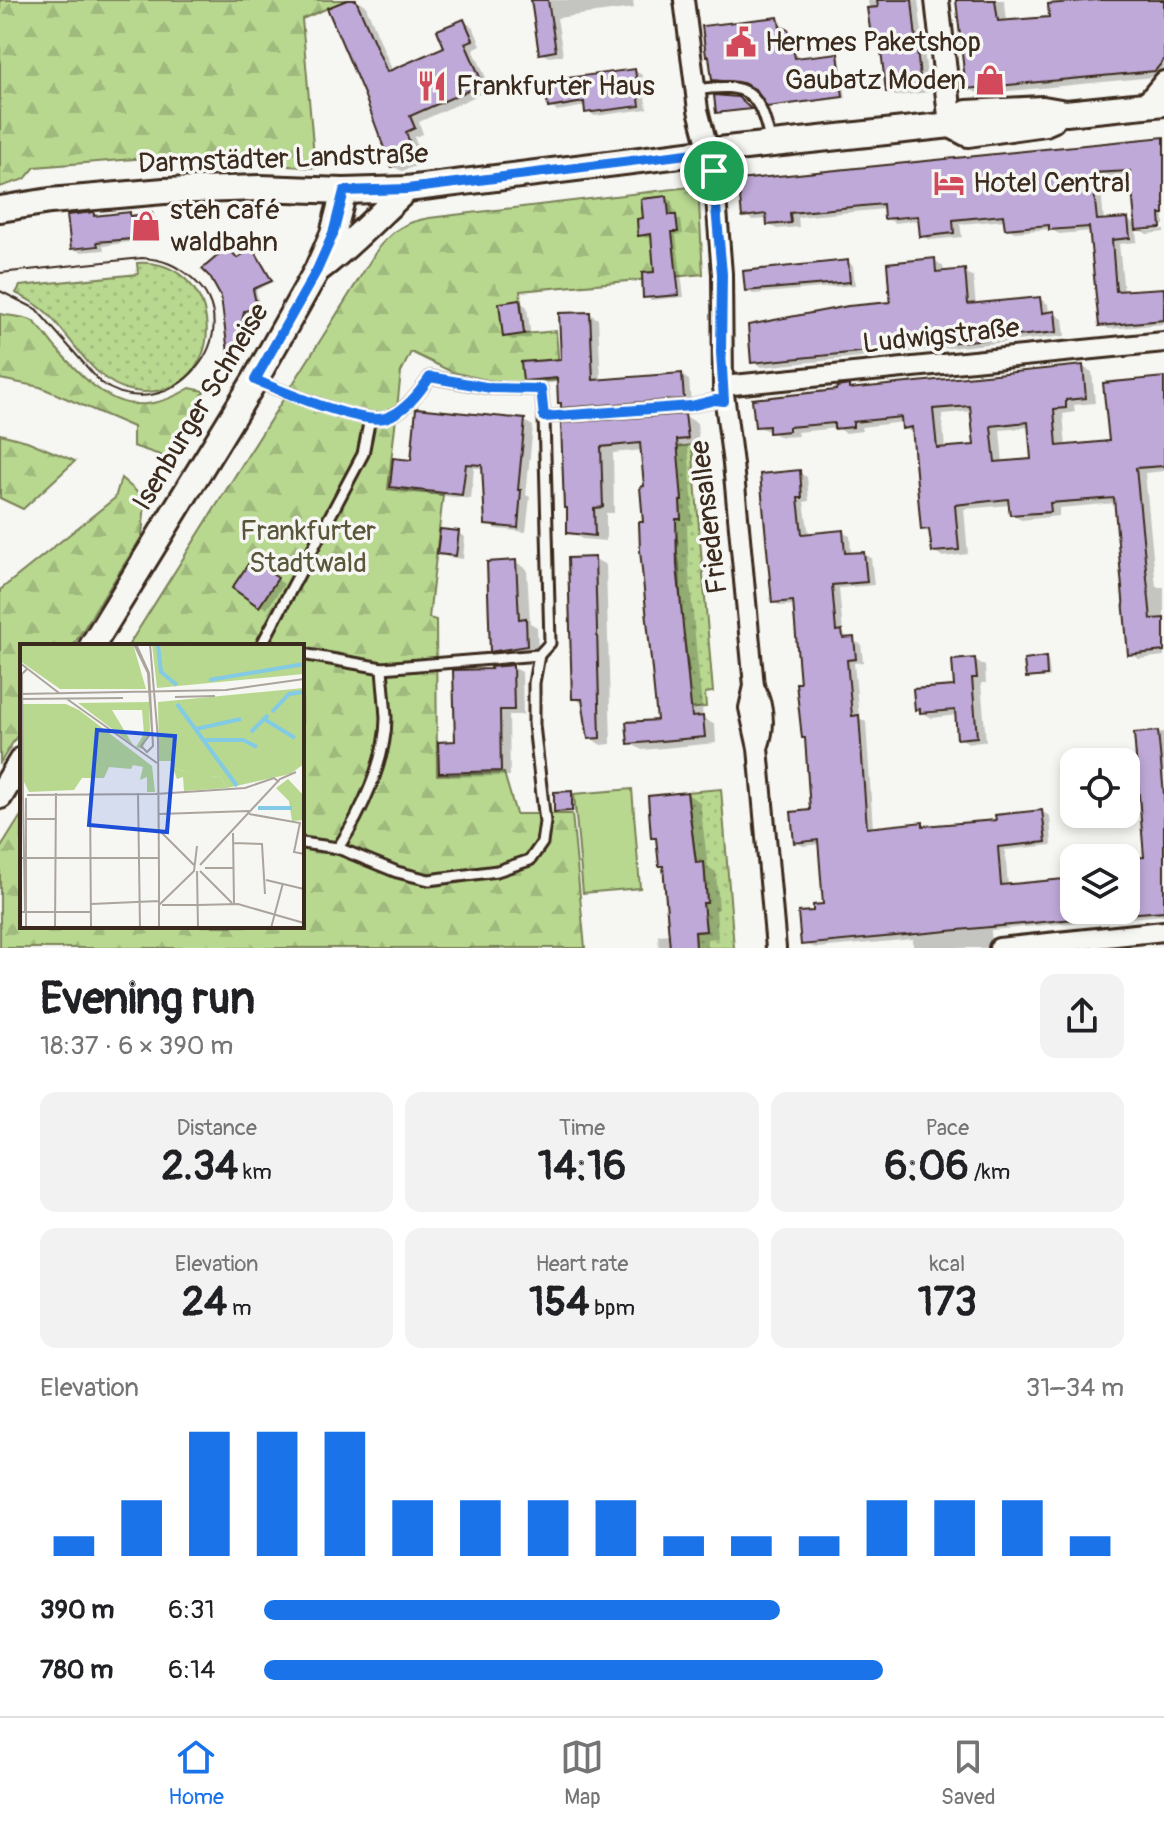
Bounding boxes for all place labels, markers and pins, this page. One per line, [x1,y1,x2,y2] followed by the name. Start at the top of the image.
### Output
[724,25,758,59] public building icon: Hermes Paketshop
[765,25,981,60] place label: Hermes Paketshop
[785,63,966,98] place label: Gaubatz Moden
[973,63,1007,97] shop icon: Gaubatz Moden
[415,69,449,103] restaurant icon: Frankfurter Haus
[456,69,655,104] place label: Frankfurter Haus
[680,137,748,205] pin
[932,166,966,200] hotel icon: Hotel Central
[973,166,1131,201] place label: Hotel Central
[170,193,280,260] place label: steh café waldbahn
[129,209,163,243] shop icon: steh café waldbahn

